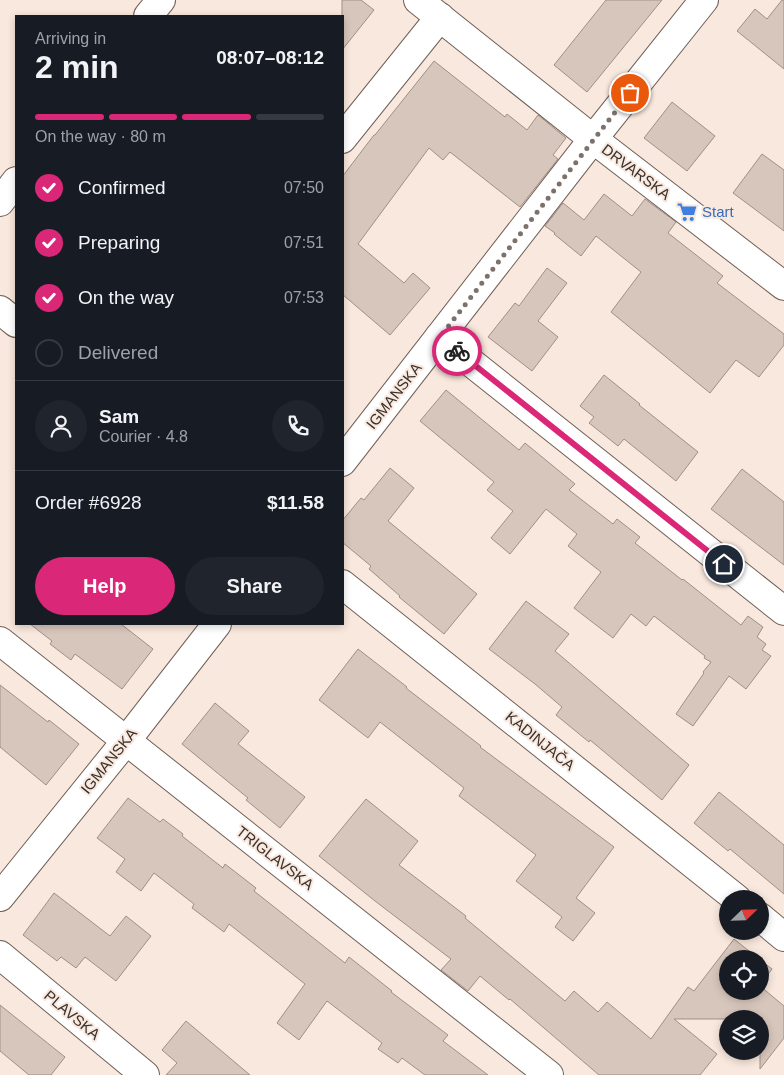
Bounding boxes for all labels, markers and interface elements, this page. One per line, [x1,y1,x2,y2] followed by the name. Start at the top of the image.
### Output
[35,30,106,47] text: Arriving in
[216,47,324,68] text: 08:07–08:12
[35,49,119,85] text: 2 min
[609,72,651,114] pin
[616,79,644,107] icon: bag
[35,128,166,145] text: On the way · 80 m
[599,140,674,203] street label: DRVARSKA
[35,174,63,202] icon: check
[78,177,166,198] text: Confirmed
[284,179,324,196] text: 07:50
[676,201,698,223] supermarket icon: Start
[702,203,735,220] place label: Start
[35,229,63,257] icon: check
[78,232,160,253] text: Preparing
[284,234,324,251] text: 07:51
[35,284,63,312] icon: check
[78,287,174,308] text: On the way
[284,289,324,306] text: 07:53
[432,326,482,376] courier
[443,337,471,365] icon: bike
[78,342,158,363] text: Delivered
[363,359,425,432] street label: IGMANSKA
[35,400,87,452] button: person
[272,400,324,452] button: phone
[99,406,139,427] text: Sam
[99,428,188,445] text: Courier · 4.8
[35,492,142,513] text: Order #6928
[267,492,324,513] text: $11.58
[703,543,745,585] pin
[710,550,738,578] icon: home
[35,557,175,615] button: Help
[185,557,324,615] button: Share
[502,708,578,774] street label: KADINJAČA
[77,725,140,797] street label: IGMANSKA
[233,822,317,893] street label: TRIGLAVSKA
[719,890,769,940] north arrow
[719,890,769,1060] map controls
[719,950,769,1000] button: locate
[41,986,104,1043] street label: PLAVSKA
[719,1010,769,1060] button: layers

